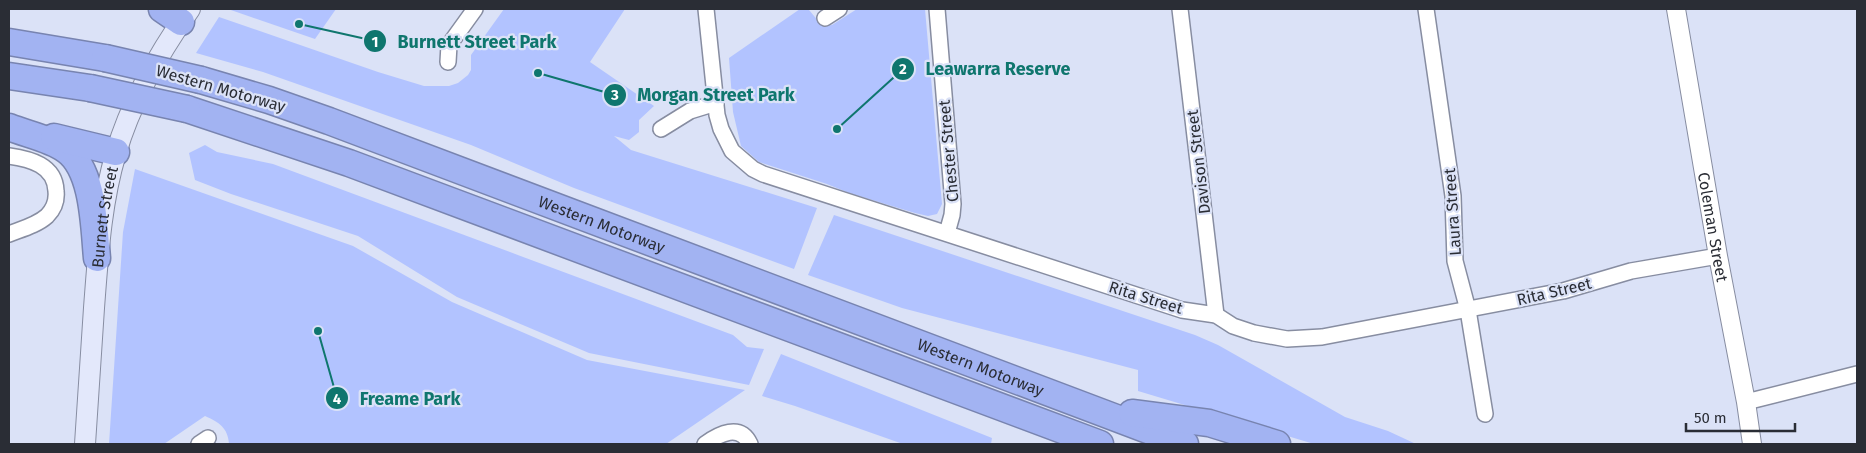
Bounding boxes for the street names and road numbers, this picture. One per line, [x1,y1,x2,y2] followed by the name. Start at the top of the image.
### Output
[154,61,288,116] street label: Western Motorway
[935,99,962,203] street label: Chester Street
[1183,109,1214,215] street label: Davison Street
[88,164,122,269] street label: Burnett Street
[1440,167,1465,256] street label: Laura Street
[1694,171,1732,284] street label: Coleman Street
[536,192,668,257] street label: Western Motorway
[1515,274,1594,309] street label: Rita Street
[1107,277,1185,318] street label: Rita Street
[915,335,1047,400] street label: Western Motorway

